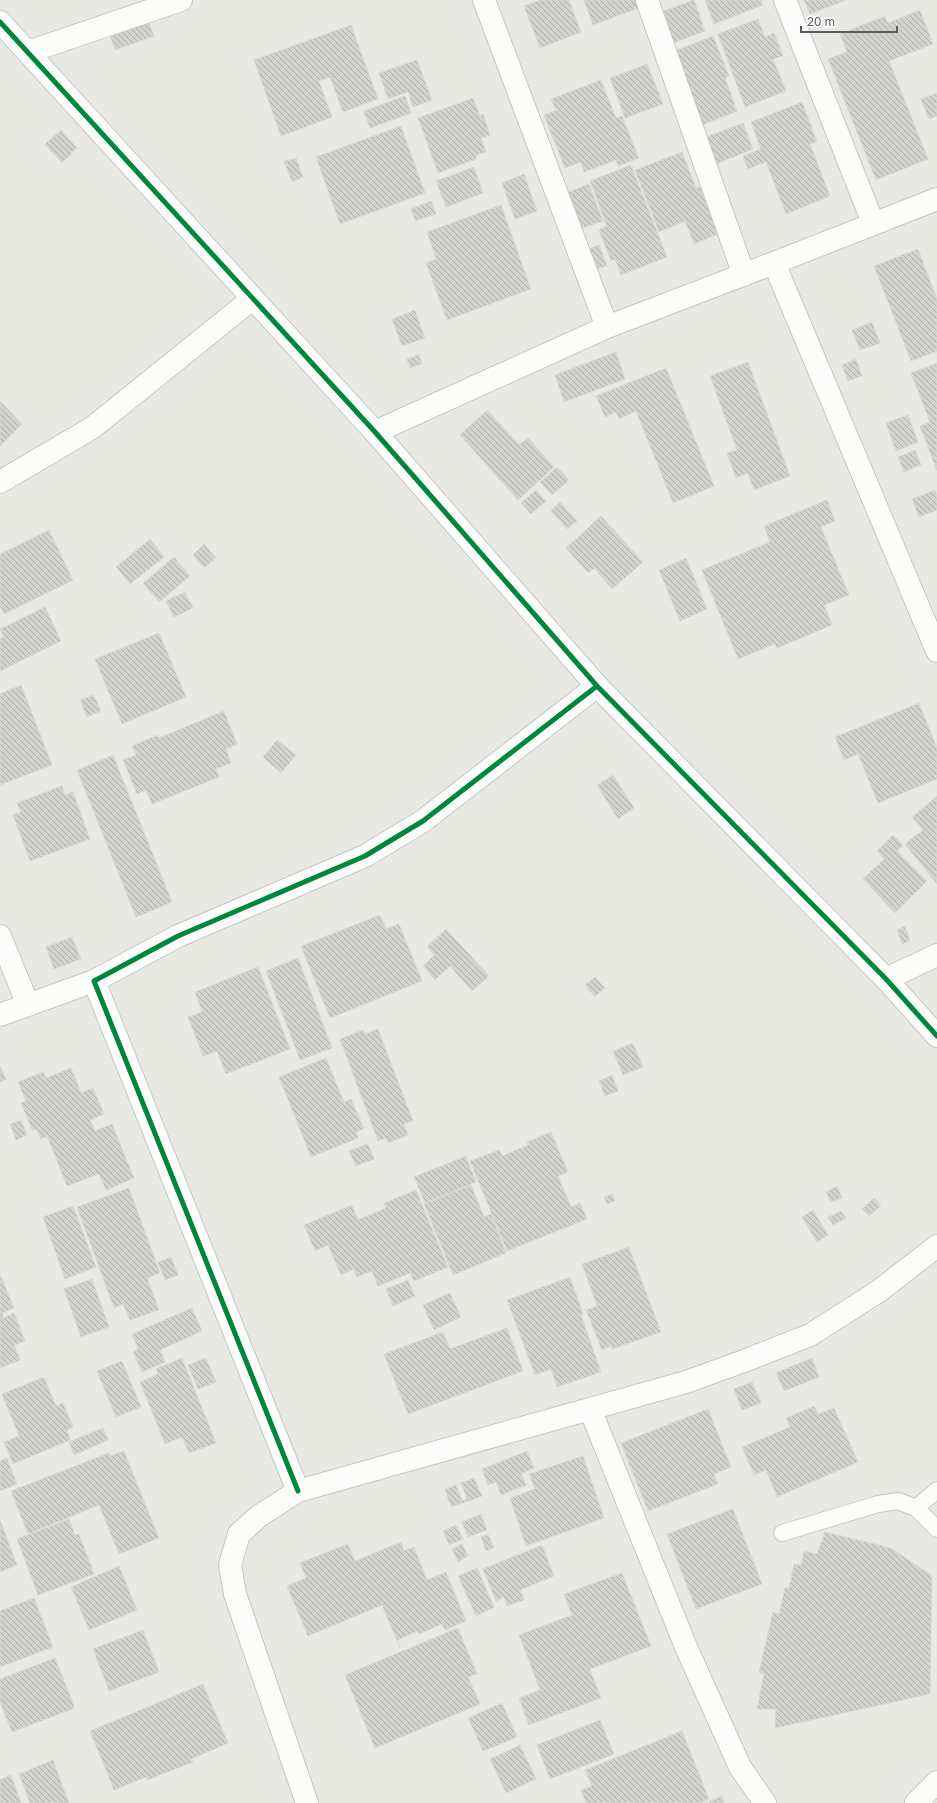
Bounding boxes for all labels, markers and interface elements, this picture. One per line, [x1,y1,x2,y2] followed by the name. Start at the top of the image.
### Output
[801,8,897,34] scale bar
[807,14,835,29] text: 20 m

